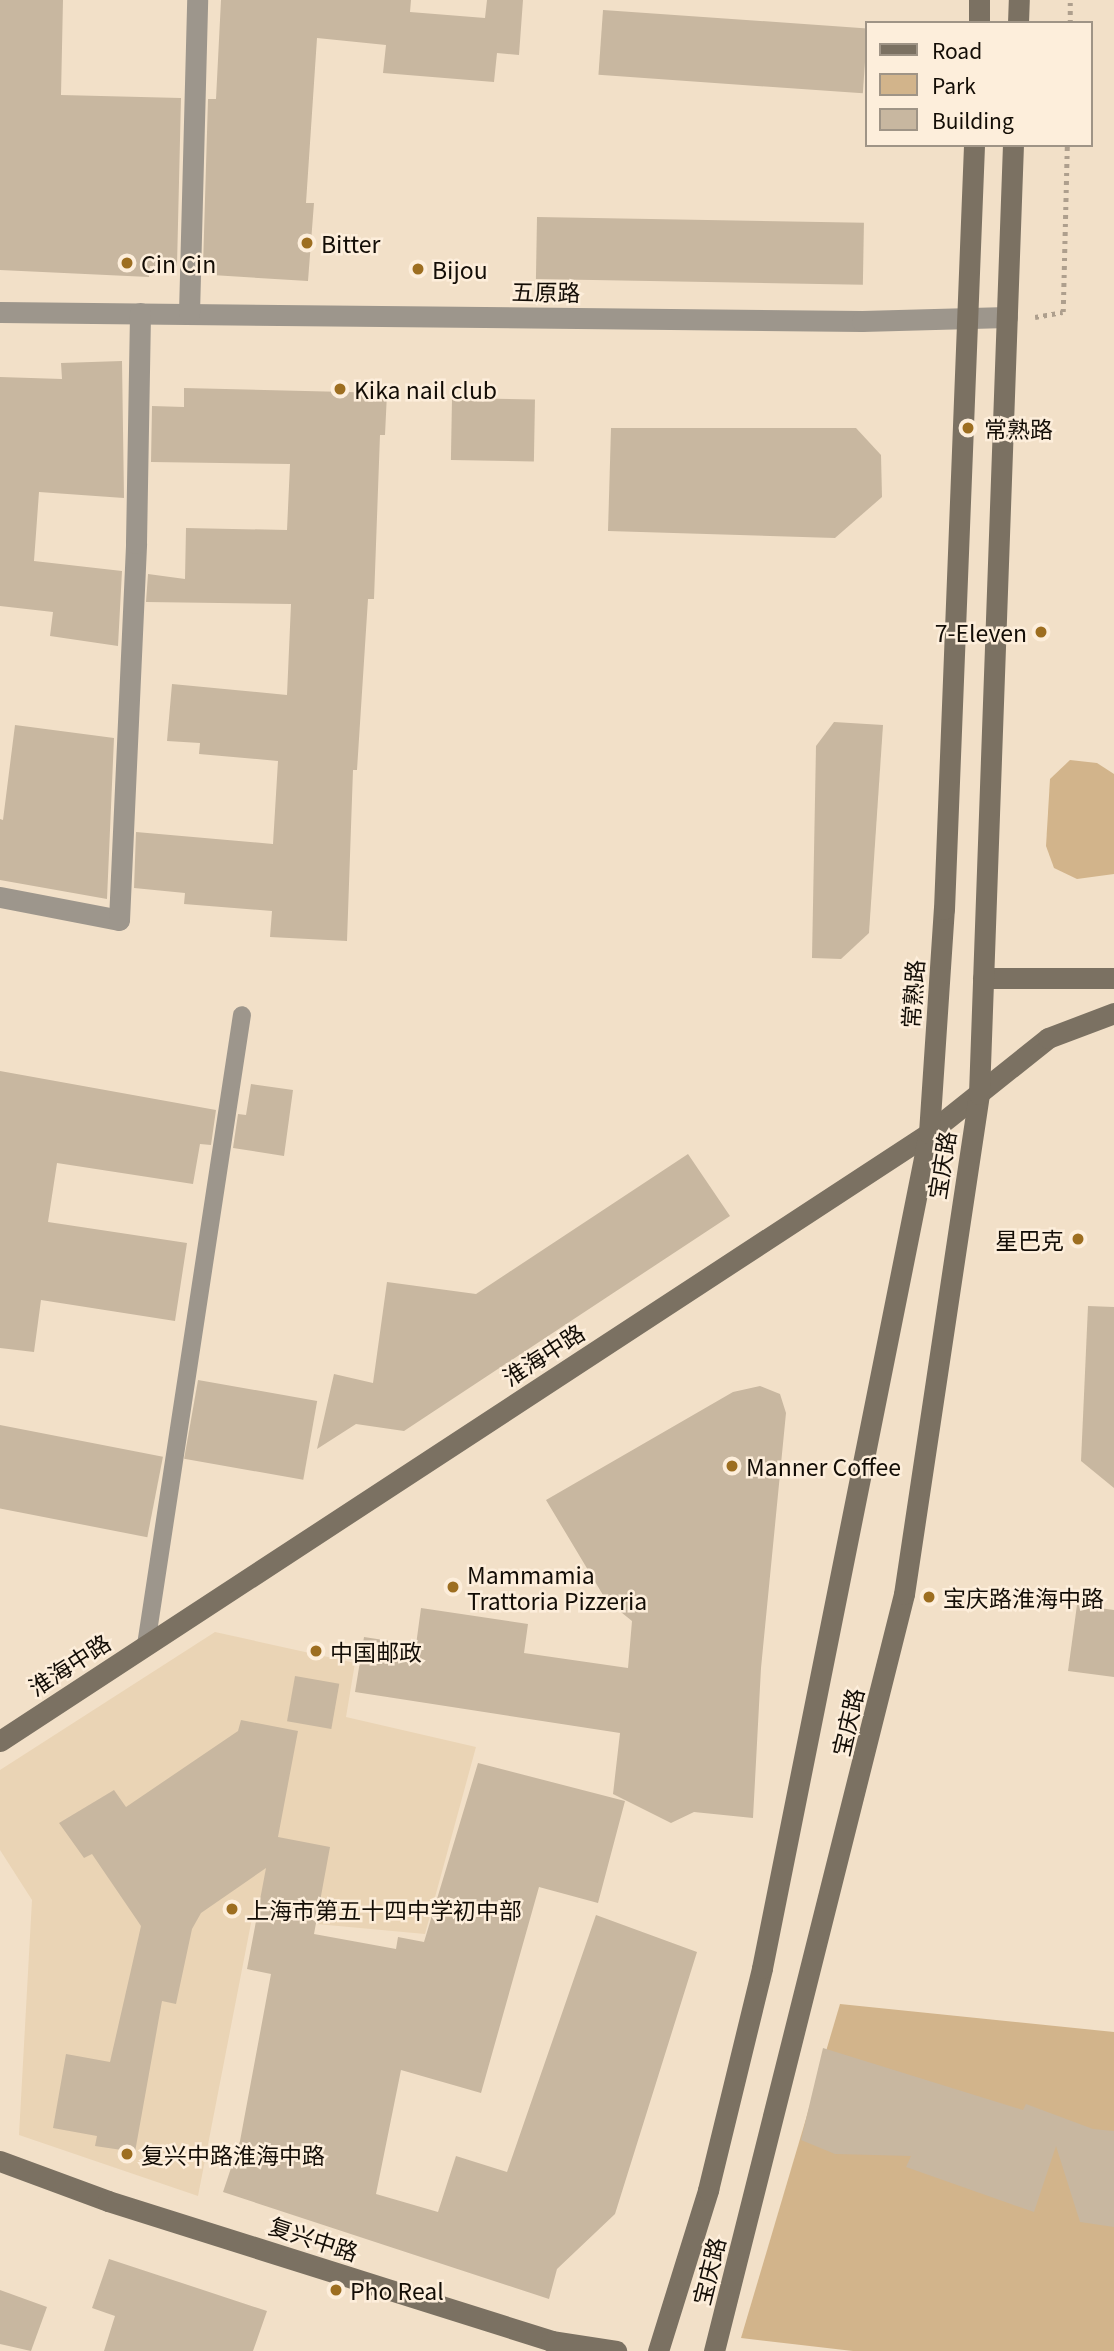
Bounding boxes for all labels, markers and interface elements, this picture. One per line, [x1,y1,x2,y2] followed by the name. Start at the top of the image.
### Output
[866,21,1093,147] legend
[932,35,982,65] text: Road
[932,70,976,100] text: Park
[932,105,1014,135] text: Building
[321,229,380,257] place label: Bitter
[299,235,315,251] marker: Bitter
[141,249,216,277] place label: Cin Cin
[119,255,135,271] marker: Cin Cin
[432,255,488,283] place label: Bijou
[410,261,426,277] marker: Bijou
[511,277,581,305] street label: 五原路
[354,375,497,403] place label: Kika nail club
[332,381,348,397] marker: Kika nail club
[984,414,1053,442] place label: 常熟路
[958,418,978,438] marker: 常熟路
[935,618,1027,646] place label: 7-Eleven
[1033,624,1049,640] marker: 7-Eleven
[896,959,928,1029] street label: 常熟路
[922,1129,960,1201] street label: 宝庆路
[995,1225,1064,1253] place label: 星巴克
[1070,1231,1086,1247] marker: 星巴克
[497,1317,589,1391] street label: 淮海中路
[746,1452,901,1480] place label: Manner Coffee
[724,1458,740,1474] marker: Manner Coffee
[467,1560,647,1614] place label: Mammamia Trattoria Pizzeria
[445,1579,461,1595] marker: Mammamia Trattoria Pizzeria
[943,1583,1104,1611] place label: 宝庆路淮海中路
[921,1589,937,1605] marker: 宝庆路淮海中路
[23,1627,115,1701] street label: 淮海中路
[330,1637,422,1665] place label: 中国邮政
[308,1643,324,1659] marker: 中国邮政
[826,1685,868,1759] street label: 宝庆路
[246,1895,522,1923] place label: 上海市第五十四中学初中部
[224,1901,240,1917] marker: 上海市第五十四中学初中部
[141,2140,325,2168] place label: 复兴中路淮海中路
[119,2146,135,2162] marker: 复兴中路淮海中路
[266,2211,362,2265] street label: 复兴中路
[686,2234,730,2308] street label: 宝庆路
[350,2276,444,2304] place label: Pho Real
[328,2282,344,2298] marker: Pho Real

